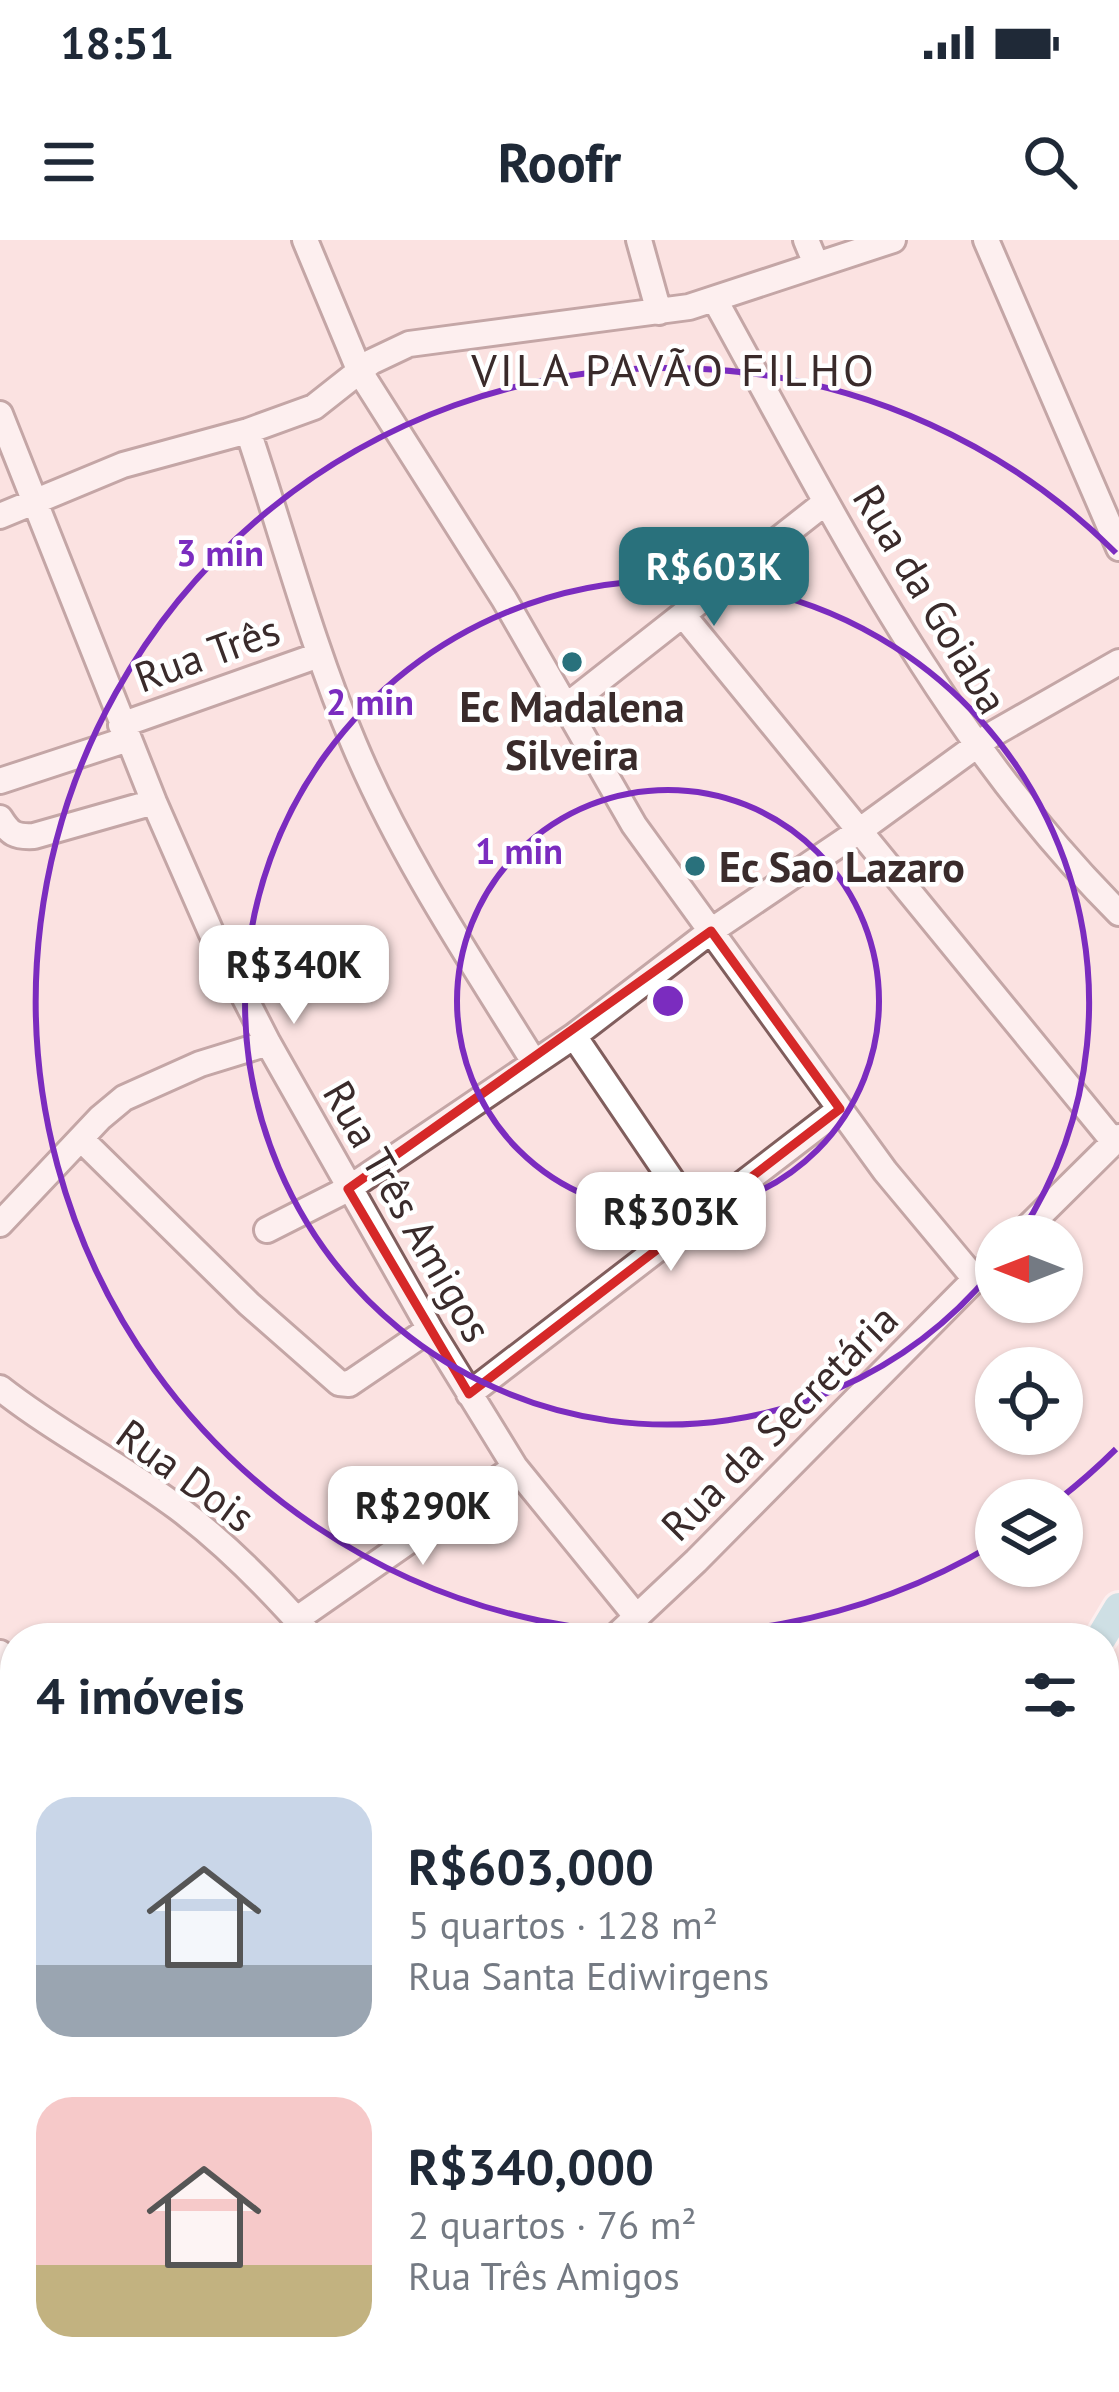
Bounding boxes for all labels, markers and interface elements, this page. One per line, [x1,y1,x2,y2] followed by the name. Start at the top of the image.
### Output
[60,13,174,71] text: 18:51
[498,127,621,197] text: Roofr
[36,129,102,195] icon: menu
[1017,129,1083,195] icon: search
[470,340,877,398] district label: VILA PAVÃO FILHO
[841,474,1021,724] street label: Rua da Goiaba
[616,527,812,629] pin: R$603K
[176,529,264,576] text: 3 min
[646,540,782,591] text: R$603K
[127,601,287,705] street label: Rua Três
[559,649,585,675] marker: Ec Madalena Silveira
[326,678,414,725] text: 2 min
[459,679,685,782] place label: Ec Madalena Silveira
[475,827,563,874] text: 1 min
[719,839,965,894] place label: Ec Sao Lazaro
[682,853,708,879] marker: Ec Sao Lazaro
[196,925,392,1027] pin: R$340K
[226,938,362,989] text: R$340K
[647,980,689,1022] centre of rings
[311,1071,505,1351] street label: Rua Três Amigos
[573,1172,769,1274] pin: R$303K
[603,1185,739,1236] text: R$303K
[975,1215,1083,1323] north arrow
[975,1215,1083,1587] map controls
[649,1292,909,1552] street label: Rua da Secretária
[975,1347,1083,1455] button: locate
[106,1406,266,1544] street label: Rua Dois
[325,1466,521,1568] pin: R$290K
[355,1479,491,1530] text: R$290K
[975,1479,1083,1587] button: layers
[36,1662,245,1728] text: 4 imóveis
[1017,1662,1083,1728] icon: filters
[408,1833,654,1899] text: R$603,000
[132,1845,276,1989] icon: home
[408,1899,718,1950] text: 5 quartos · 128 m²
[408,1950,769,2001] text: Rua Santa Ediwirgens
[408,2133,654,2199] text: R$340,000
[132,2145,276,2289] icon: home
[408,2199,697,2250] text: 2 quartos · 76 m²
[408,2250,680,2301] text: Rua Três Amigos

